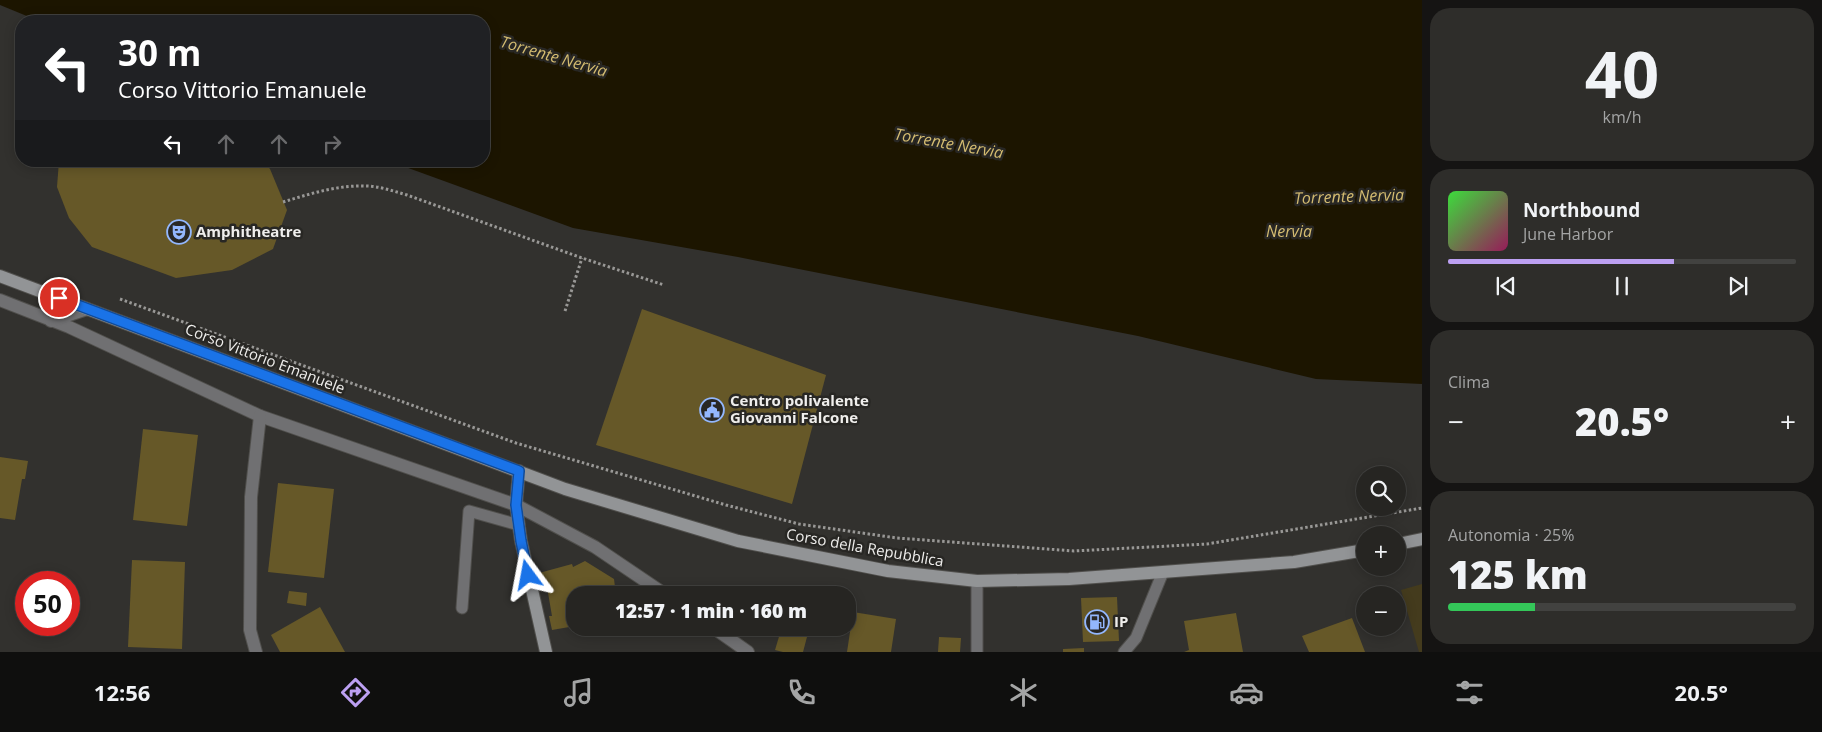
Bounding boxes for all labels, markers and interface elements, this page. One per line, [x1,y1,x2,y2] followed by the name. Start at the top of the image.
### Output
[118,29,201,76] text: 30 m
[1585,29,1659,117] text: 40
[498,30,610,82] water label: Torrente Nervia
[35,35,100,100] icon: left
[118,74,367,104] text: Corso Vittorio Emanuele
[1603,106,1641,128] text: km/h
[893,123,1005,163] water label: Torrente Nervia
[159,130,187,158] icon: left
[212,130,240,158] icon: ahead
[265,130,293,158] icon: ahead
[318,130,346,158] icon: right
[1294,183,1404,209] water label: Torrente Nervia
[1523,197,1640,223] text: Northbound
[166,219,192,245] theatre icon: Amphitheatre
[1266,220,1312,242] water label: Nervia
[196,221,302,241] place label: Amphitheatre
[1523,223,1613,245] text: June Harbor
[1492,272,1520,300] icon: previous
[1608,272,1636,300] icon: pause
[1724,272,1752,300] icon: next
[38,277,80,319] pin
[45,284,73,312] icon: arrive
[183,318,348,398] street label: Corso Vittorio Emanuele
[1448,371,1490,393] text: Clima
[730,390,869,427] place label: Centro polivalente Giovanni Falcone
[1575,395,1669,447] text: 20.5°
[699,397,725,423] public building icon: Centro polivalente Giovanni Falcone
[1448,402,1464,440] text: −
[1780,402,1796,440] text: +
[1356,466,1406,636] map controls
[1356,466,1406,516] button: search
[785,523,945,571] street label: Corso della Repubblica
[1448,524,1574,546] text: Autonomia · 25%
[1356,526,1406,576] button: +
[501,548,553,600] position arrow
[1448,548,1588,600] text: 125 km
[15,571,80,636] speed limit sign: 50
[1356,586,1406,636] button: −
[615,598,807,624] text: 12:57 · 1 min · 160 m
[1084,609,1110,635] fuel station icon: IP
[1114,611,1128,631] place label: IP
[338,675,373,710] icon: directions
[561,675,596,710] icon: music
[784,675,819,710] icon: phone
[1006,675,1041,710] icon: climate
[1229,675,1264,710] icon: car
[1452,675,1487,710] icon: filters
[94,677,150,707] text: 12:56
[1675,677,1728,707] text: 20.5°

